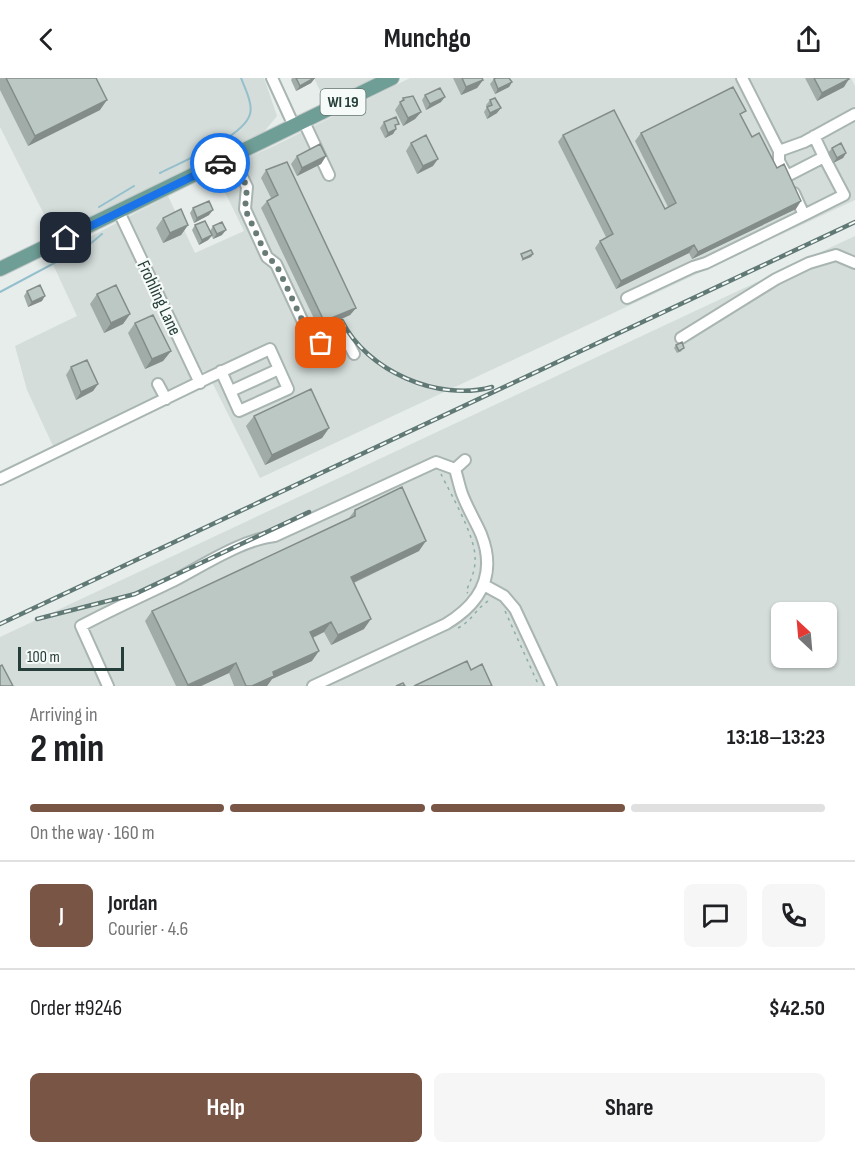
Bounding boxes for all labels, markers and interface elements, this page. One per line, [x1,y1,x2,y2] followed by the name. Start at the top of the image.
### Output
[30,23,63,56] icon: back
[384,23,471,55] text: Munchgo
[792,23,825,56] icon: share
[320,89,366,115] road number: WI 19
[190,133,250,193] courier
[204,147,237,180] icon: car
[40,212,91,263] pin
[49,221,82,254] icon: home
[133,257,185,339] street label: Frohling Lane
[295,317,346,368] pin
[304,326,337,359] icon: bag
[771,602,837,668] north arrow
[771,602,837,668] map controls
[18,644,124,672] scale bar
[27,648,60,667] text: 100 m
[30,703,98,727] text: Arriving in
[727,724,825,751] text: 13:18–13:23
[30,726,104,773] text: 2 min
[30,821,155,845] text: On the way · 160 m
[684,884,747,947] button: chat
[762,884,825,947] button: phone
[108,890,157,917] text: Jordan
[59,902,64,929] text: J
[108,917,188,941] text: Courier · 4.6
[30,995,122,1022] text: Order #9246
[769,995,825,1022] text: $42.50
[30,1073,422,1142] button: Help
[434,1073,825,1142] button: Share

